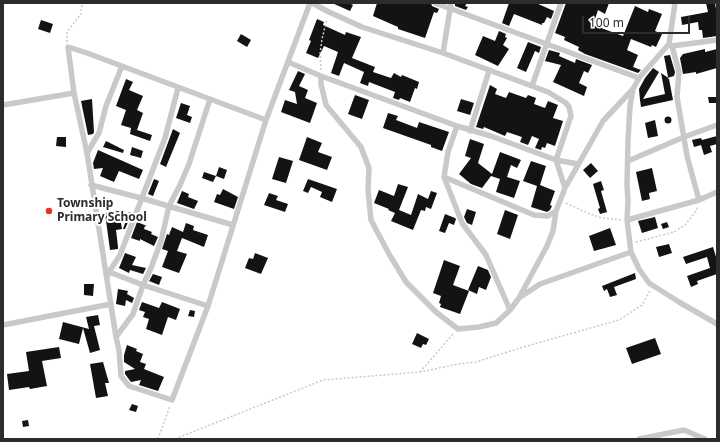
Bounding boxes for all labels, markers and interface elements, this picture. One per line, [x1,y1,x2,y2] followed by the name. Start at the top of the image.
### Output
[584,8,692,34] scale bar
[589,14,624,31] text: 100 m
[57,197,147,225] place label: Township Primary School
[44,206,54,216] marker: Township Primary School

